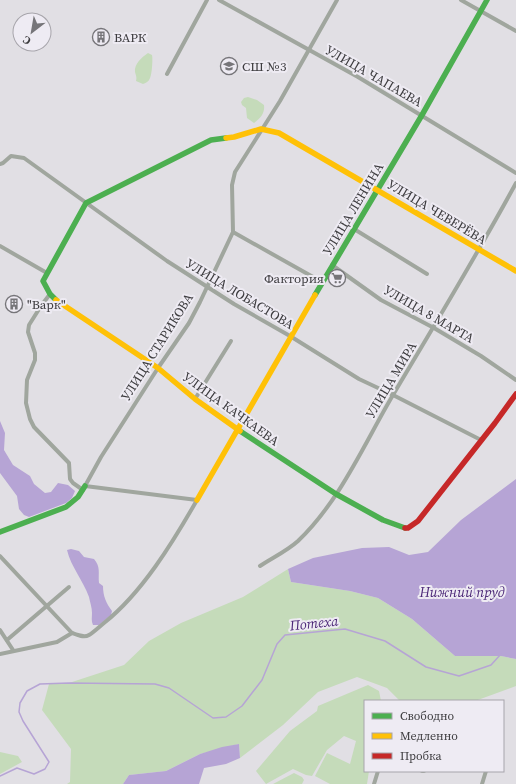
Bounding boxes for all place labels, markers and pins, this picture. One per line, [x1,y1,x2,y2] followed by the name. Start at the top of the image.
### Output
[91,27,111,47] building icon: ВАРК
[114,29,147,46] place label: ВАРК
[219,56,239,76] school or university icon: СШ №3
[242,58,286,75] place label: СШ №3
[327,268,347,288] supermarket icon: Фактория
[264,270,324,287] place label: Фактория
[4,294,24,314] building icon: "Варк"
[27,296,66,313] place label: "Варк"

